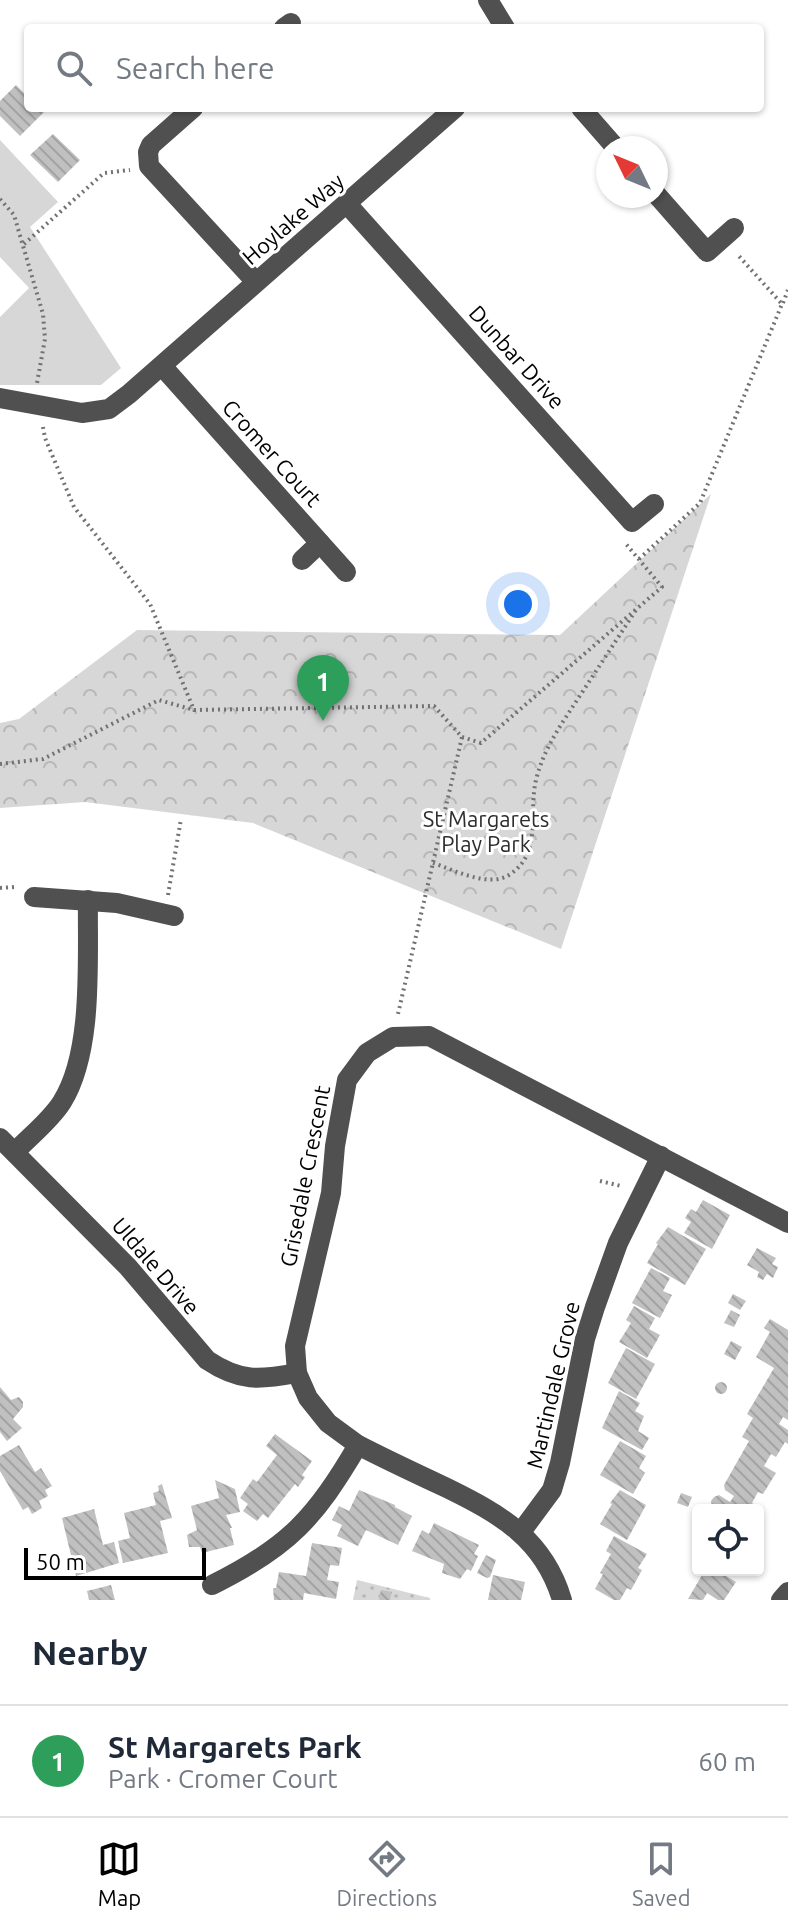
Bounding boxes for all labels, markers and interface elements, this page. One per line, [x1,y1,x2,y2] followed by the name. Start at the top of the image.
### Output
[24,24,764,112] search box
[52,46,96,90] icon: search
[116,51,275,85] text: Search here
[596,136,668,208] north arrow
[237,168,349,269] street label: Hoylake Way
[465,300,570,413] street label: Dunbar Drive
[218,394,327,511] street label: Cromer Court
[498,584,538,624] your location
[297,655,349,721] pin: 1
[423,806,549,856] park label: St Margarets Play Park
[275,1083,334,1269] street label: Grisedale Crescent
[108,1212,205,1319] street label: Uldale Drive
[521,1299,584,1471] street label: Martindale Grove
[692,1504,764,1576] map controls
[692,1504,764,1576] button: locate
[24,1544,206,1580] scale bar
[36,1549,85,1574] text: 50 m
[32,1633,147,1671] text: Nearby
[108,1730,362,1764] text: St Margarets Park
[51,1747,65,1776] text: 1
[698,1747,756,1776] text: 60 m
[108,1764,338,1793] text: Park · Cromer Court
[97,1837,141,1910] tab: Map
[336,1837,437,1910] tab: Directions
[632,1837,691,1910] tab: Saved

